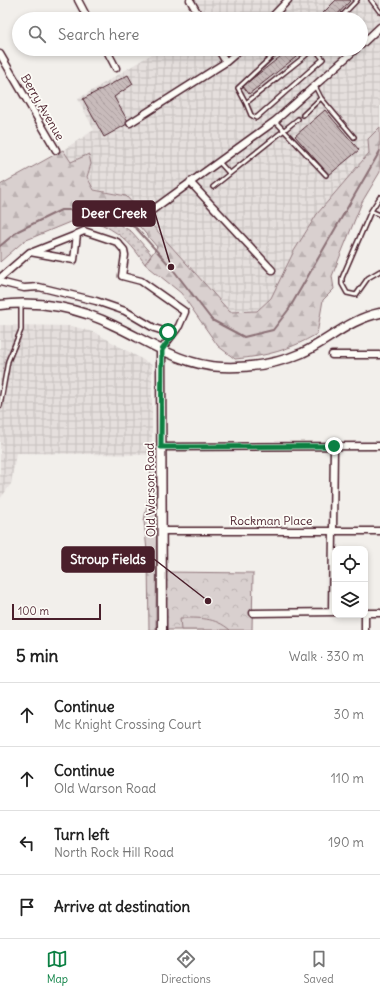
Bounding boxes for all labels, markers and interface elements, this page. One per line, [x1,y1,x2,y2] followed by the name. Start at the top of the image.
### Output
[12,12,368,56] search box
[26,23,48,45] icon: search
[58,25,139,44] text: Search here
[18,71,68,143] street label: Berry Avenue
[73,201,155,226] callout: Deer Creek
[81,205,147,222] text: Deer Creek
[159,323,177,341] route start
[325,437,343,455] route end
[142,443,158,537] street label: Old Warson Road
[230,513,312,528] street label: Rockman Place
[332,546,368,618] map controls
[332,546,368,582] button: locate
[62,547,154,572] callout: Stroup Fields
[70,551,146,568] text: Stroup Fields
[332,582,368,618] button: layers
[12,602,101,621] scale bar
[18,604,49,618] text: 100 m
[16,645,58,667] text: 5 min
[289,648,364,665] text: Walk · 330 m
[54,697,115,716] text: Continue
[16,704,38,726] icon: ahead
[334,706,364,723] text: 30 m
[54,716,201,733] text: Mc Knight Crossing Court
[54,761,115,780] text: Continue
[16,768,38,790] icon: ahead
[331,770,364,787] text: 110 m
[54,780,156,797] text: Old Warson Road
[54,825,109,844] text: Turn left
[16,832,38,854] icon: left
[328,834,364,851] text: 190 m
[54,844,174,861] text: North Rock Hill Road
[16,896,38,918] icon: arrive
[54,897,190,916] text: Arrive at destination
[46,948,68,986] tab: Map
[161,948,211,986] tab: Directions
[303,948,334,986] tab: Saved

